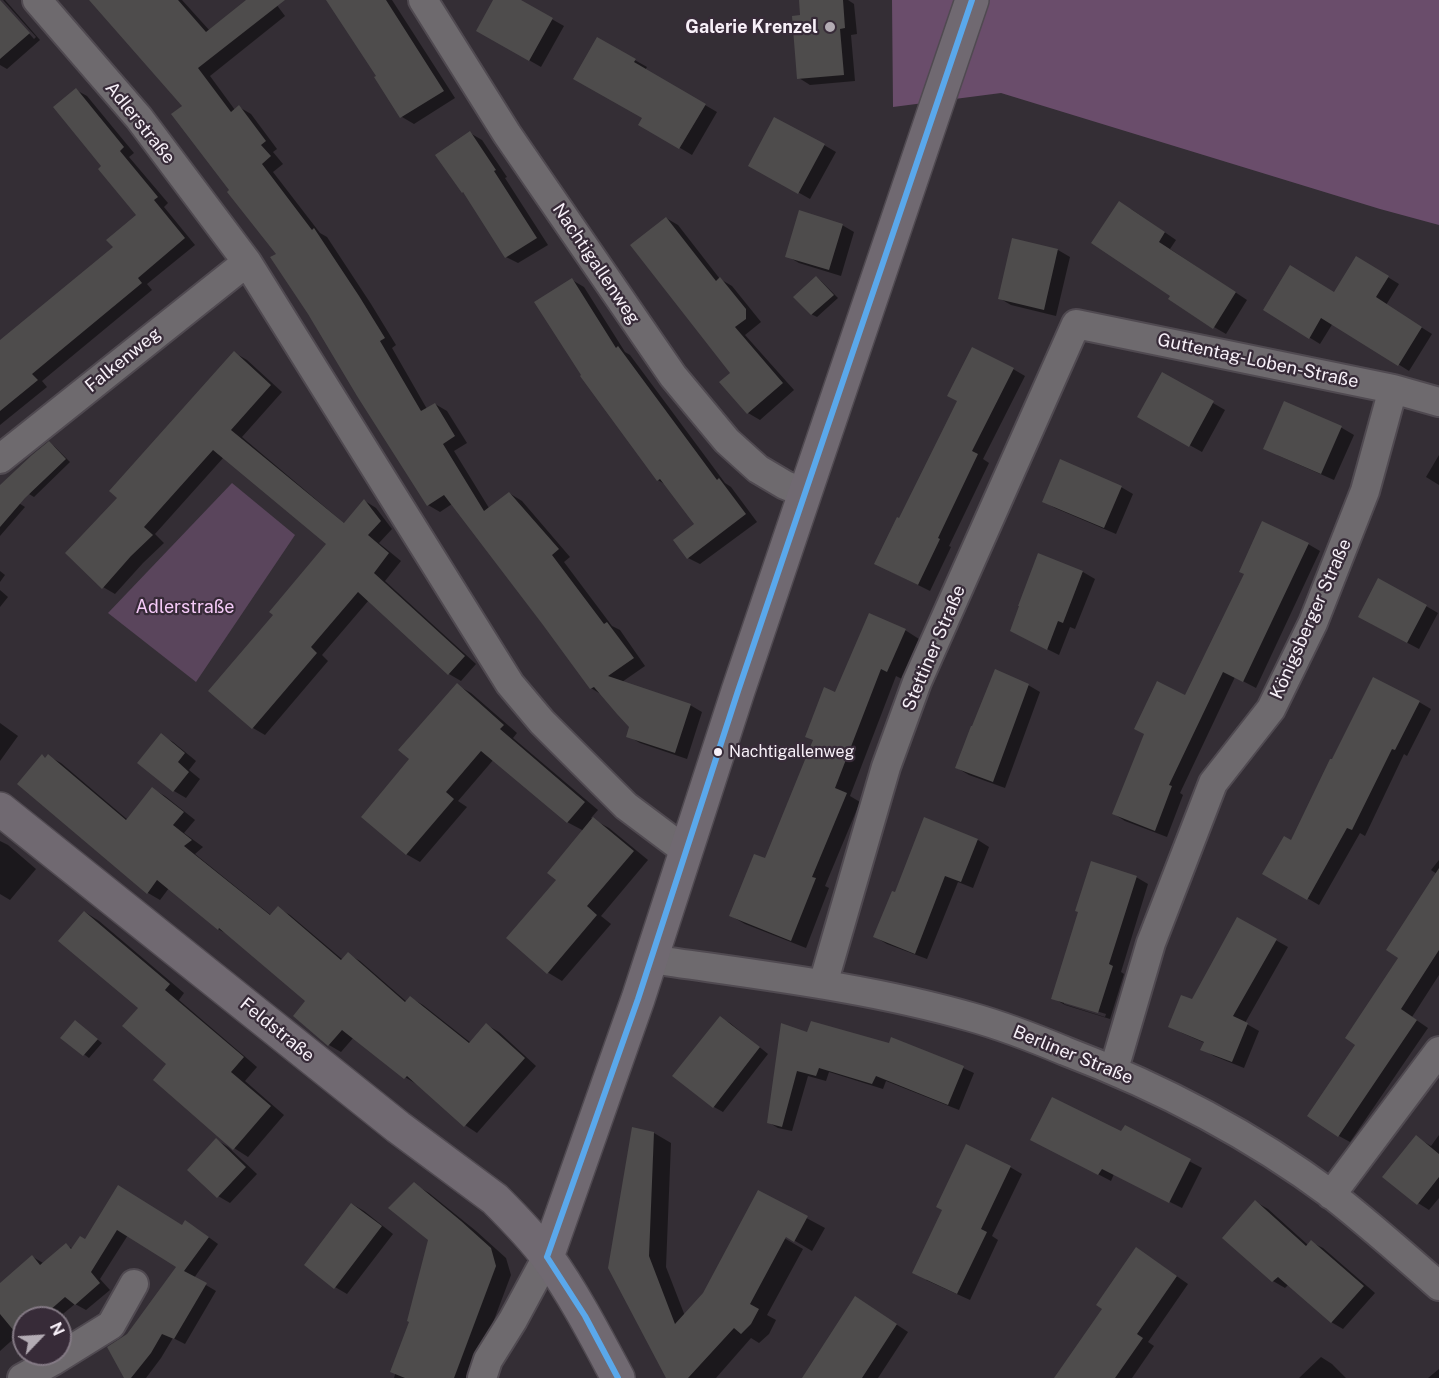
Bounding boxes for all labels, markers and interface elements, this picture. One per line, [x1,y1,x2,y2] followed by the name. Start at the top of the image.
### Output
[685,16,818,38] place label: Galerie Krenzel
[823,20,837,34] marker: Galerie Krenzel
[100,78,180,168] street label: Adlerstraße
[548,199,644,329] street label: Nachtigallenweg
[81,323,165,397] street label: Falkenweg
[1155,329,1361,393] street label: Guttentag-Loben-Straße
[1266,536,1356,702] street label: Königsberger Straße
[898,582,970,714] street label: Stettiner Straße
[136,596,234,618] park label: Adlerstraße
[729,742,854,762] place label: Nachtigallenweg
[712,746,724,758] marker: Nachtigallenweg
[235,993,319,1067] street label: Feldstraße
[1010,1021,1136,1089] street label: Berliner Straße
[12,1306,72,1366] north arrow
[46,1319,68,1339] text: N

